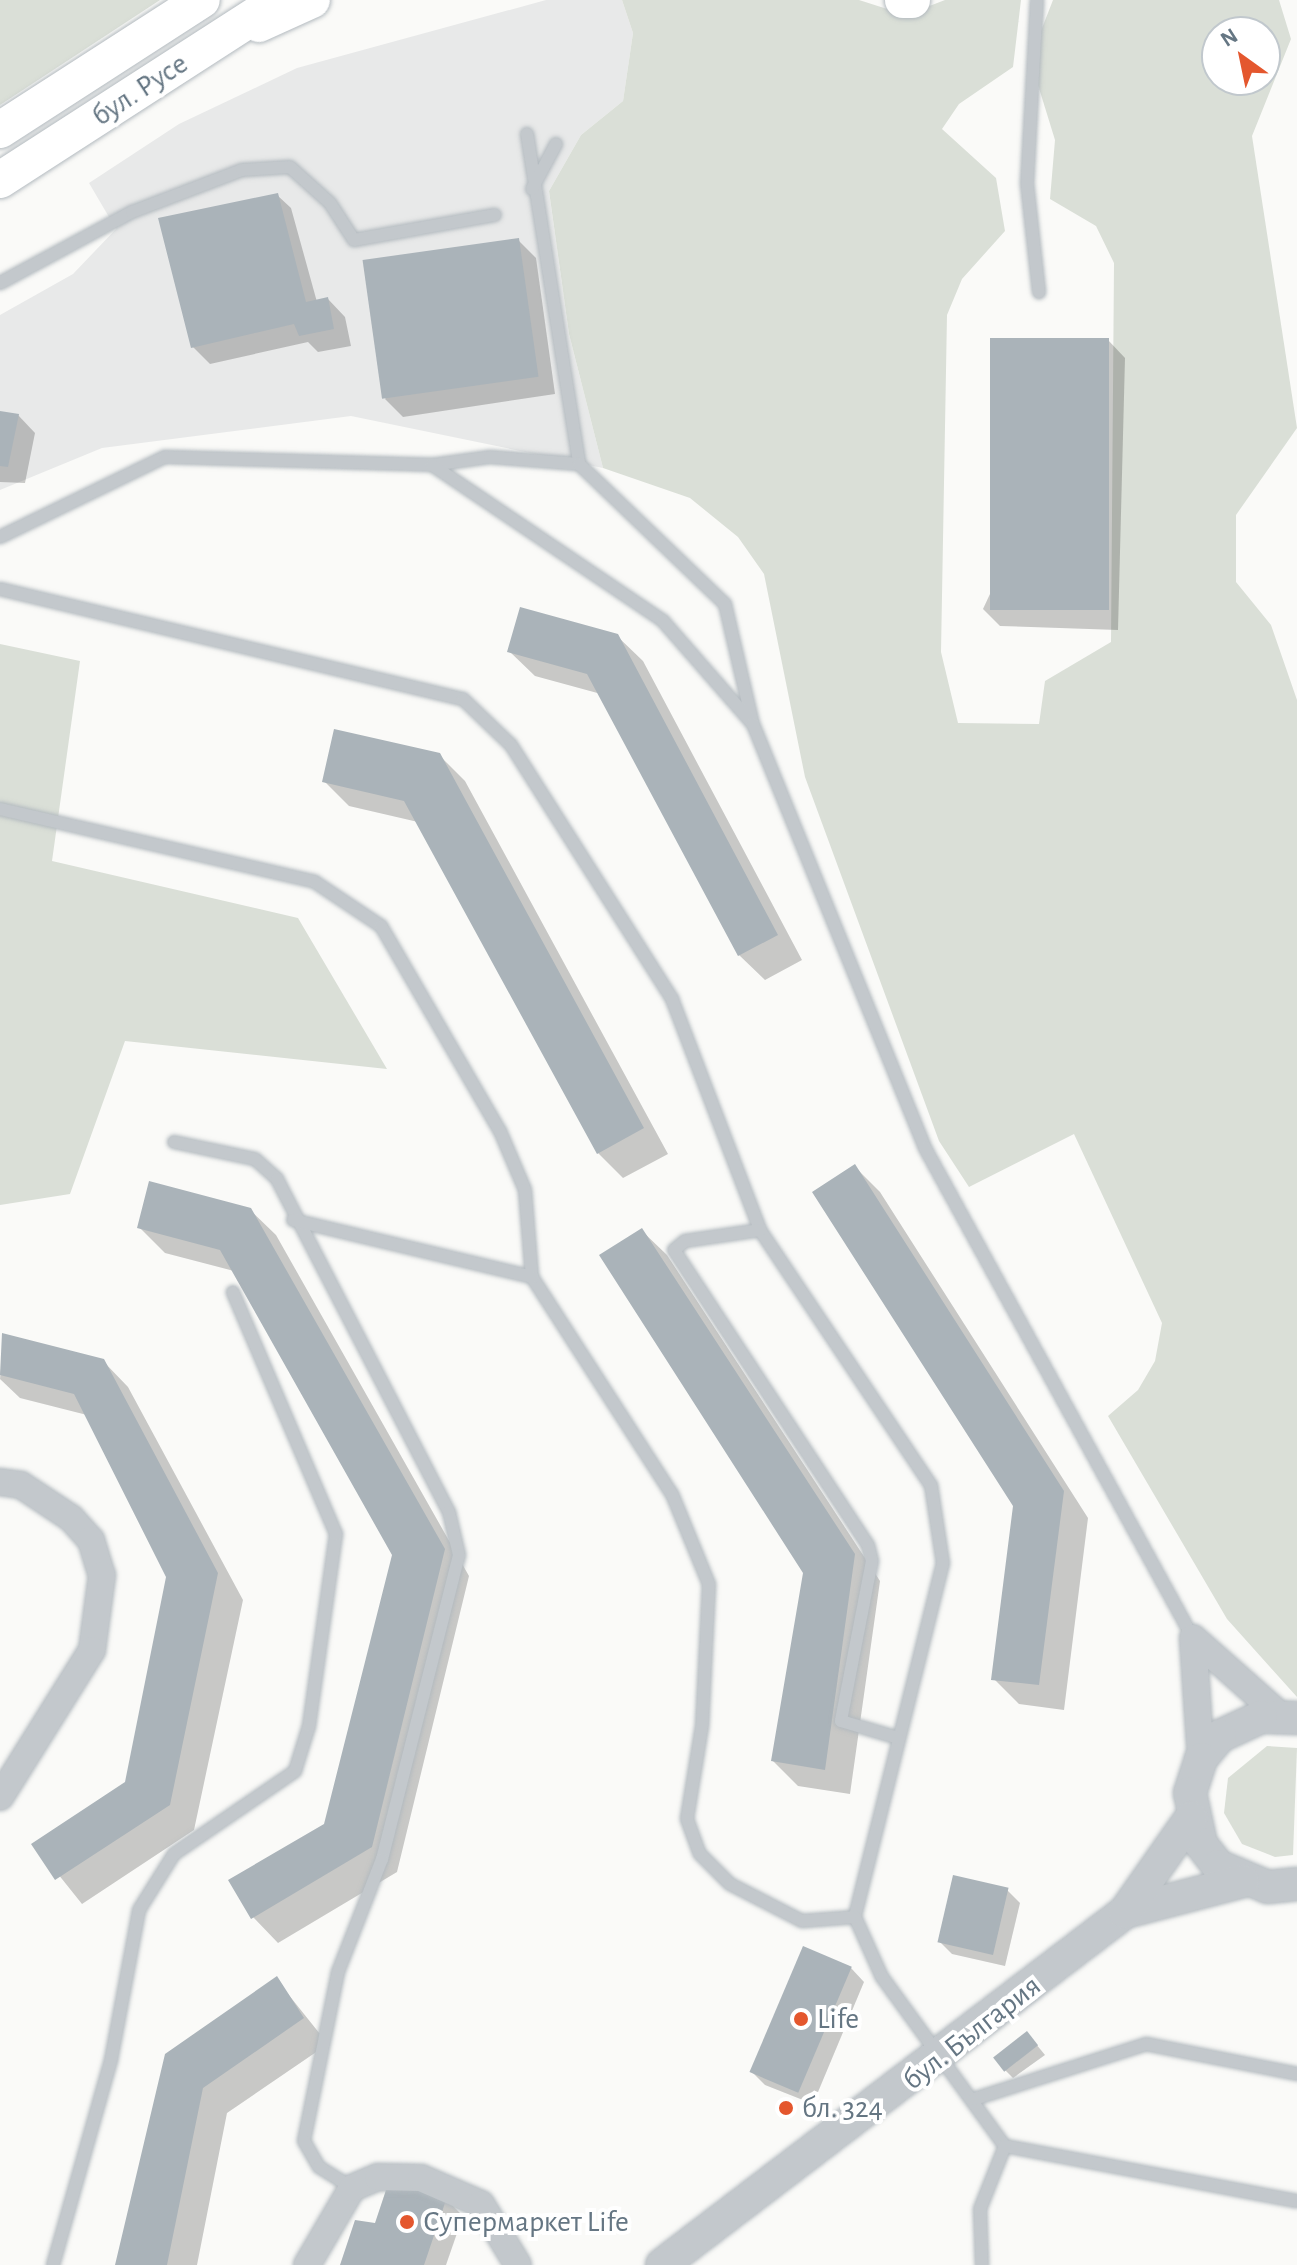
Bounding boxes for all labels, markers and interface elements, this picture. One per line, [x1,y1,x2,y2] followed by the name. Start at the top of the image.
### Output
[1201,16,1281,96] north arrow
[1217,24,1241,51] text: N
[85,46,195,134] street label: бул. Русе
[896,1968,1048,2098] street label: бул. България
[817,2001,859,2037] place label: Life
[792,2010,810,2028] marker: Life
[802,2090,883,2126] place label: бл. 324
[777,2099,795,2117] marker: бл. 324
[423,2204,629,2240] place label: Супермаркет Life
[398,2213,416,2231] marker: Супермаркет Life

